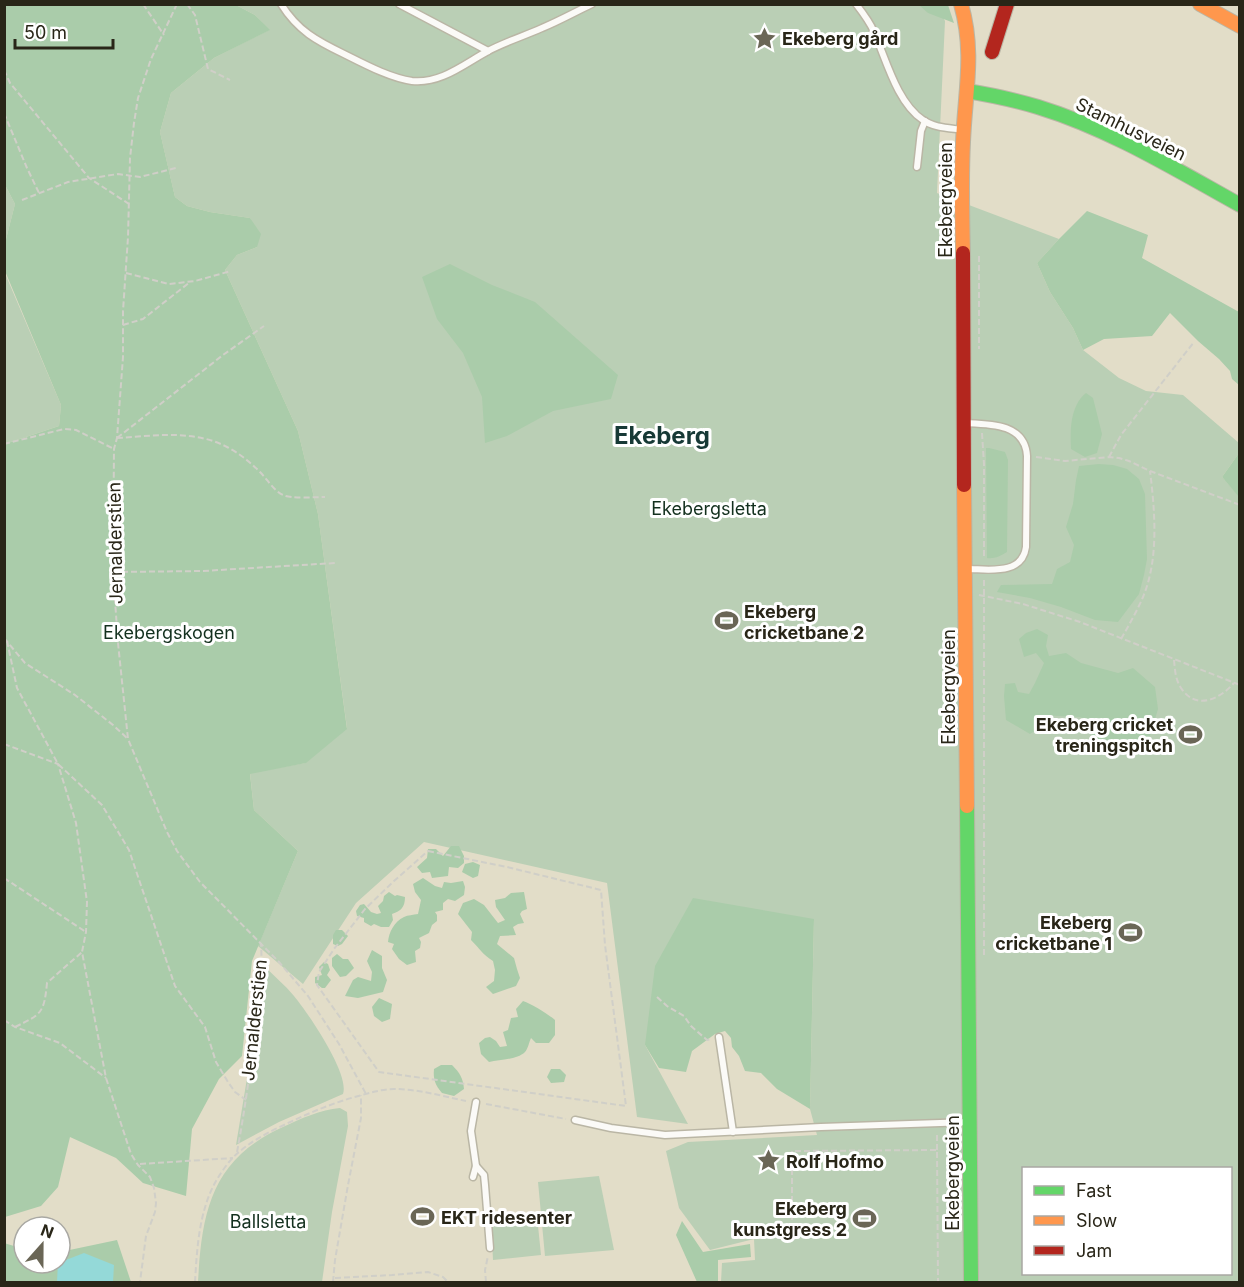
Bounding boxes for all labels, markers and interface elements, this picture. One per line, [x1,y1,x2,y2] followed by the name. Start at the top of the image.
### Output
[15,12,112,50] scale bar
[24,22,67,43] text: 50 m
[751,25,777,51] place icon: Ekeberg gård
[782,28,898,49] place label: Ekeberg gård
[1072,93,1190,165] street label: Stamhusveien
[935,142,956,258] street label: Ekebergveien
[614,421,710,450] district label: Ekeberg
[103,482,127,604] street label: Jernalderstien
[651,498,767,519] park label: Ekebergsletta
[744,601,864,643] place label: Ekeberg cricketbane 2
[713,608,739,634] sports icon: Ekeberg cricketbane 2
[103,622,235,643] park label: Ekebergskogen
[938,629,959,745] street label: Ekebergveien
[1036,714,1173,756] place label: Ekeberg cricket treningspitch
[1178,721,1204,747] sports icon: Ekeberg cricket treningspitch
[995,912,1112,954] place label: Ekeberg cricketbane 1
[1117,919,1143,945] sports icon: Ekeberg cricketbane 1
[237,958,271,1082] street label: Jernalderstien
[942,1115,963,1231] street label: Ekebergveien
[755,1148,781,1174] place icon: Rolf Hofmo
[786,1151,884,1172] place label: Rolf Hofmo
[1022,1167,1232,1275] legend
[1076,1180,1112,1201] text: Fast
[733,1198,847,1240] place label: Ekeberg kunstgress 2
[410,1204,436,1230] sports icon: EKT ridesenter
[852,1205,878,1231] sports icon: Ekeberg kunstgress 2
[441,1207,572,1228] place label: EKT ridesenter
[1076,1210,1117,1231] text: Slow
[230,1211,306,1232] park label: Ballsletta
[12,1215,72,1275] north arrow
[38,1219,57,1243] text: N
[1076,1240,1112,1261] text: Jam

